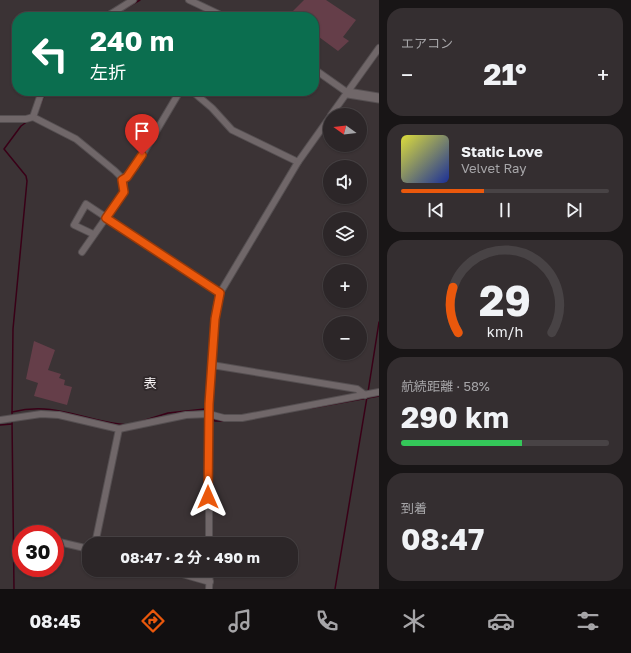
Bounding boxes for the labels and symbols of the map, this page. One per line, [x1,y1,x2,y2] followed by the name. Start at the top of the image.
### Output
[323,108,367,152] north arrow
[125,114,159,155] pin
[143,375,157,391] district label: 表
[187,476,229,518] position arrow
[12,525,64,577] speed limit sign: 30

